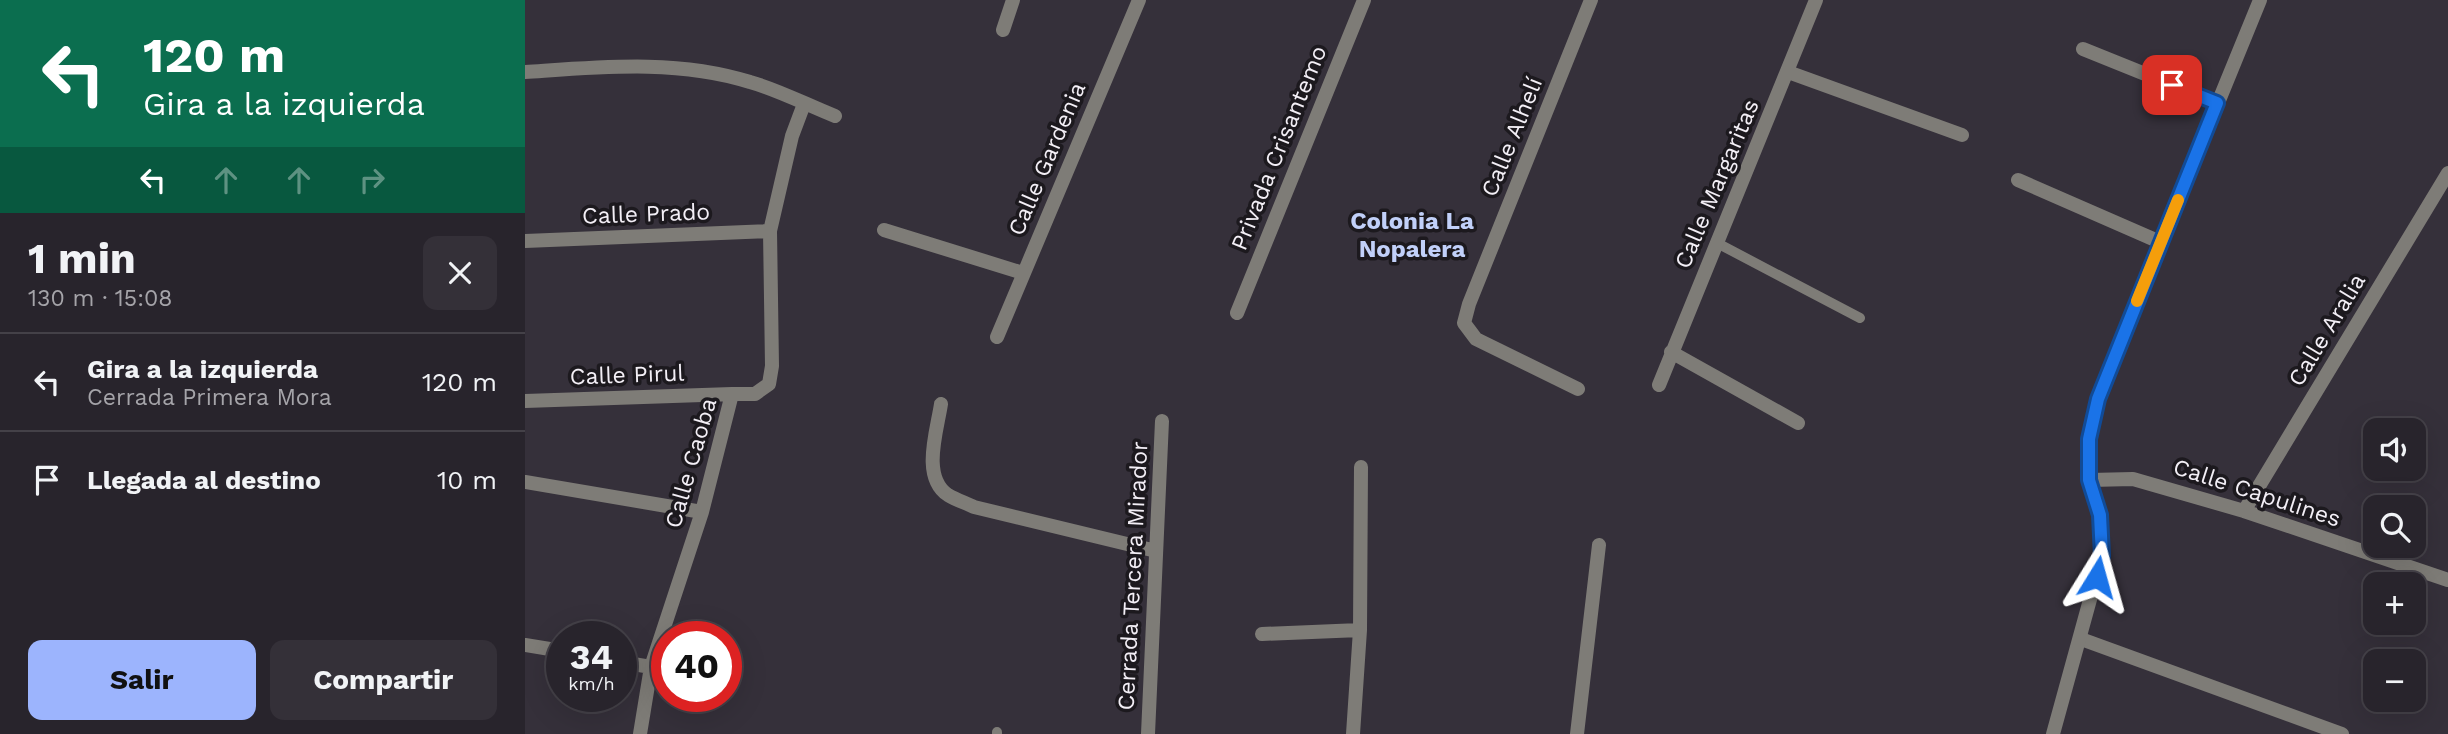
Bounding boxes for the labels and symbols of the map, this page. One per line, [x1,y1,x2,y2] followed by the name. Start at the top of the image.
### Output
[1226,42,1332,254] street label: Privada Crisantemo
[2142,55,2202,115] pin
[1476,74,1548,200] street label: Calle Alhelí
[1003,78,1091,240] street label: Calle Gardenia
[1669,95,1765,273] street label: Calle Margaritas
[581,198,711,230] street label: Calle Prado
[1350,207,1474,263] district label: Colonia La Nopalera
[2283,269,2371,391] street label: Calle Aralia
[569,360,685,390] street label: Calle Pirul
[660,395,722,531] street label: Calle Caoba
[1112,441,1154,711] street label: Cerrada Tercera Mirador
[2170,453,2344,533] street label: Calle Capulines
[2060,540,2134,614] position arrow
[651,621,742,712] speed limit sign: 40

